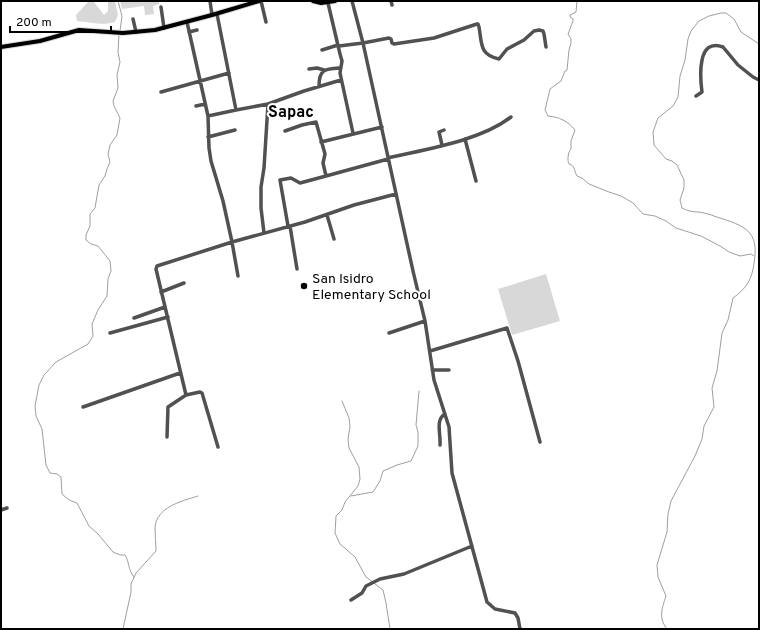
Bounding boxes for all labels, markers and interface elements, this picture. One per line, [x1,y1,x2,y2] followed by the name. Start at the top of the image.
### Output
[10,8,111,34] scale bar
[16,15,52,31] text: 200 m
[268,103,314,123] district label: Sapac
[312,271,431,304] place label: San Isidro Elementary School
[299,281,309,291] marker: San Isidro Elementary School

